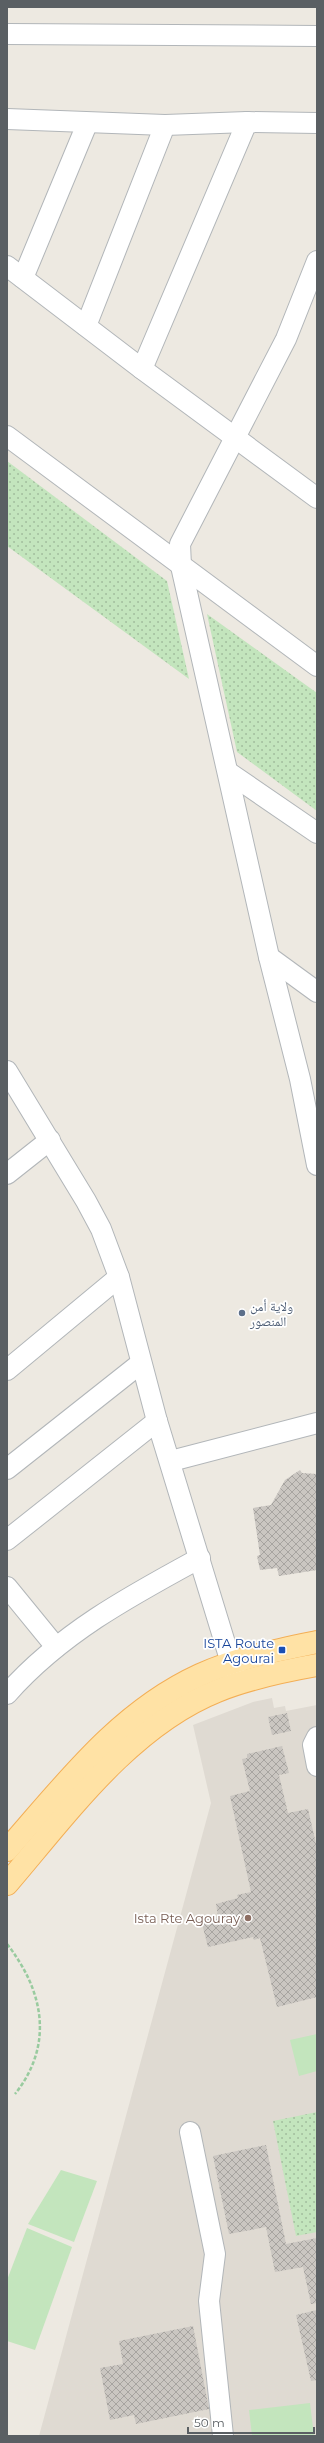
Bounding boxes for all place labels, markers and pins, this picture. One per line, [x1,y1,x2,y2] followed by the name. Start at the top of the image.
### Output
[249,1298,293,1330] place label: ولاية أمن المنصور
[237,1308,247,1318] marker: ولاية أمن المنصور
[203,1635,274,1666] place label: ISTA Route Agourai
[277,1645,287,1655] marker: ISTA Route Agourai
[134,1910,241,1926] place label: Ista Rte Agouray
[243,1913,253,1923] marker: Ista Rte Agouray

